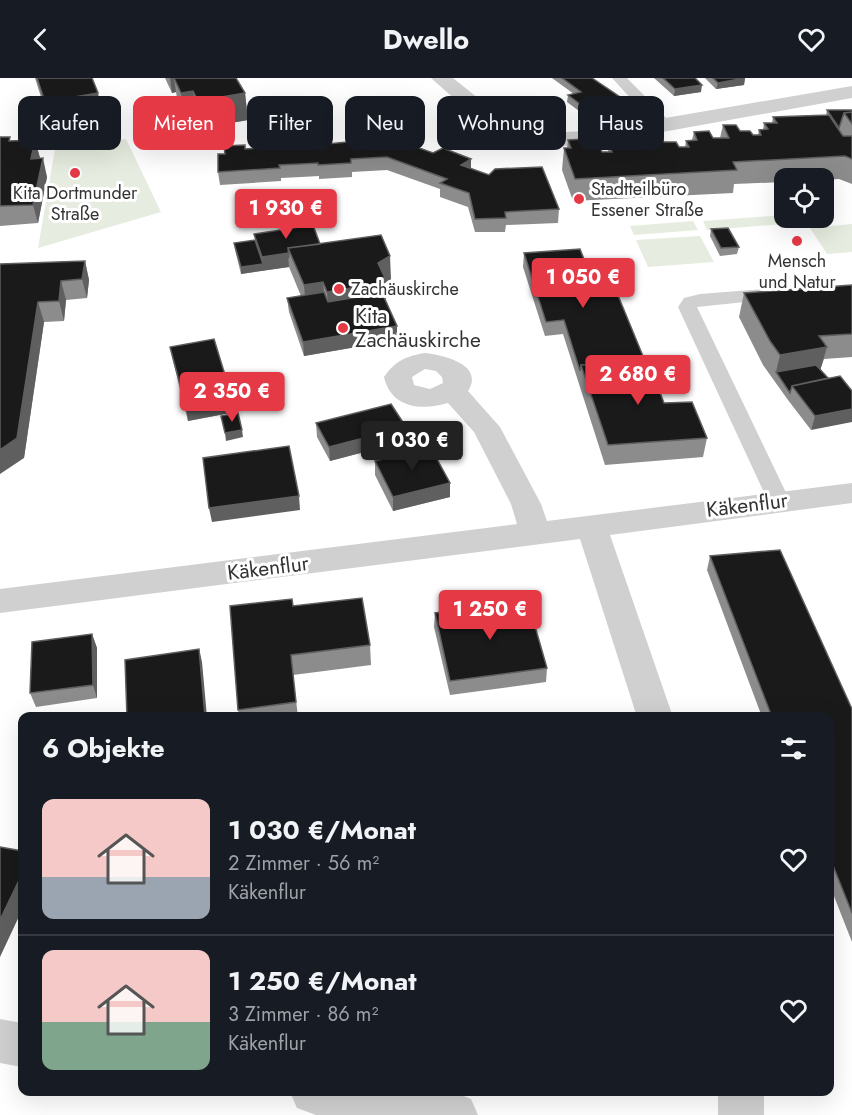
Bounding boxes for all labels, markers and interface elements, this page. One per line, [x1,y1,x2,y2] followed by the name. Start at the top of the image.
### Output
[383,20,469,59] text: Dwello
[24,23,57,56] icon: back
[795,23,828,56] icon: heart
[18,96,121,150] chip: Kaufen
[133,96,235,150] chip: Mieten
[247,96,333,150] chip: Filter
[345,96,425,150] chip: Neu
[437,96,566,150] chip: Wohnung
[578,96,664,150] chip: Haus
[68,166,82,180] marker: Kita Dortmunder Straße
[774,168,834,228] map controls
[774,168,834,228] button: locate
[591,176,703,223] place label: Stadtteilbüro Essener Straße
[13,180,138,227] place label: Kita Dortmunder Straße
[231,189,341,240] pin: 1 930 €
[572,192,586,206] marker: Stadtteilbüro Essener Straße
[249,194,323,223] text: 1 930 €
[790,234,804,248] marker: Mensch und Natur
[758,248,836,295] place label: Mensch und Natur
[528,258,638,309] pin: 1 050 €
[546,263,620,292] text: 1 050 €
[351,276,459,302] place label: Zachäuskirche
[332,282,346,296] marker: Zachäuskirche
[355,301,481,355] place label: Kita Zachäuskirche
[336,321,350,335] marker: Kita Zachäuskirche
[583,355,693,406] pin: 2 680 €
[599,360,677,389] text: 2 680 €
[177,372,287,423] pin: 2 350 €
[194,377,270,406] text: 2 350 €
[357,421,467,472] pin: 1 030 €
[375,426,449,455] text: 1 030 €
[705,485,790,525] street label: Käkenflur
[226,548,311,588] street label: Käkenflur
[435,590,545,641] pin: 1 250 €
[453,595,527,624] text: 1 250 €
[42,729,165,767] text: 6 Objekte
[777,732,810,765] icon: filters
[228,811,416,849] text: 1 030 €/Monat
[90,823,162,895] icon: home
[777,843,810,876] icon: heart
[228,849,379,878] text: 2 Zimmer · 56 m²
[228,878,306,907] text: Käkenflur
[228,962,416,1000] text: 1 250 €/Monat
[90,974,162,1046] icon: home
[777,994,810,1027] icon: heart
[228,1000,378,1029] text: 3 Zimmer · 86 m²
[228,1029,306,1058] text: Käkenflur

